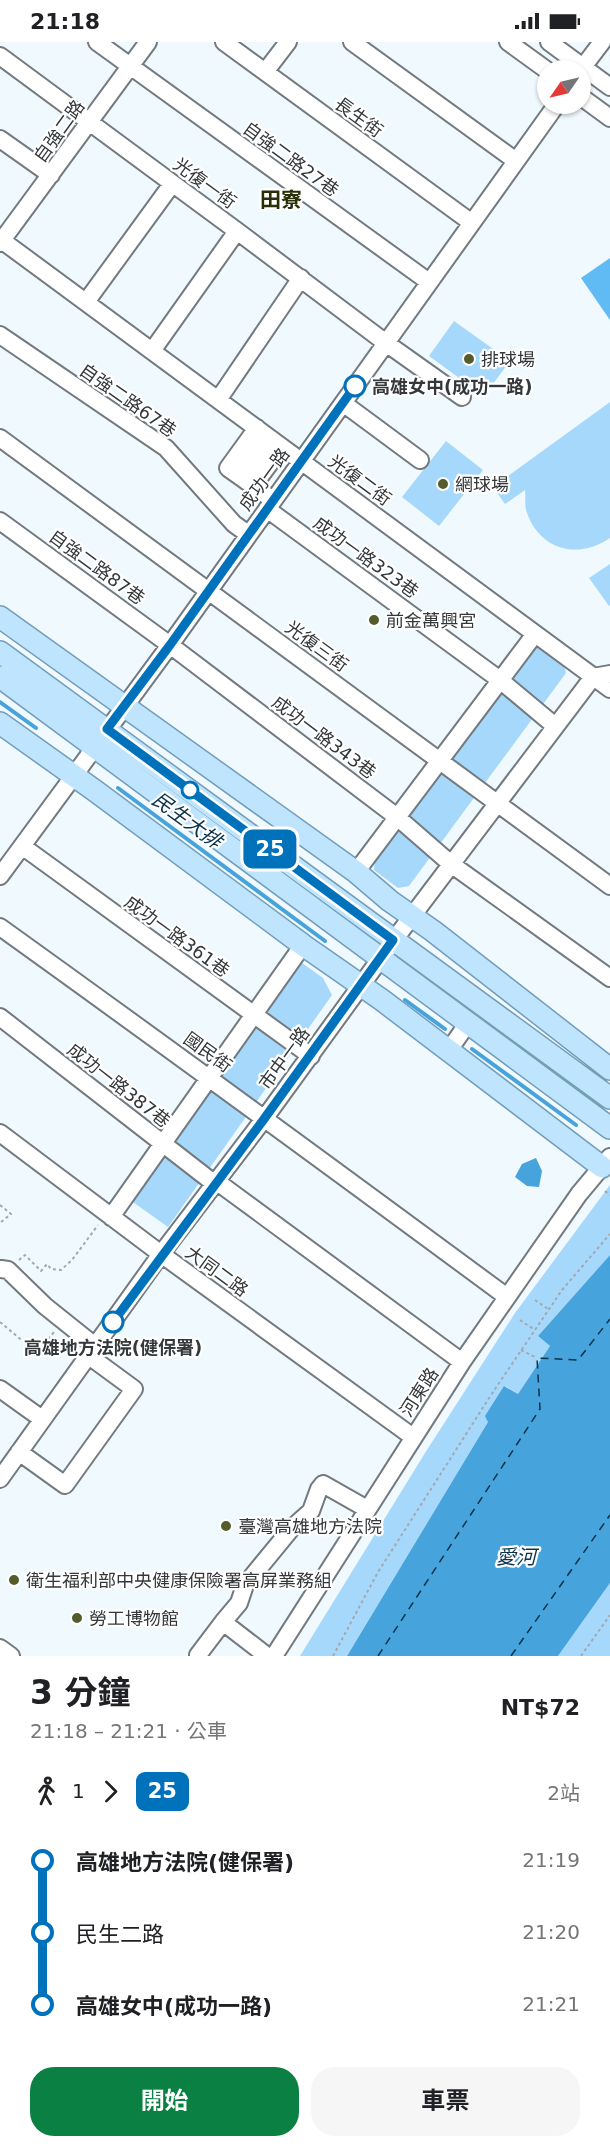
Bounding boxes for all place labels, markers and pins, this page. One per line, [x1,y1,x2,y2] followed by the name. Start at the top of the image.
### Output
[481,349,535,370] place label: 排球場
[462,352,476,366] marker: 排球場
[344,375,366,397] marker: 高雄女中(成功一路)
[372,376,532,397] place label: 高雄女中(成功一路)
[455,474,509,495] place label: 網球場
[436,477,450,491] marker: 網球場
[386,610,476,631] place label: 前金萬興宮
[367,613,381,627] marker: 前金萬興宮
[181,781,199,799] unlabelled marker
[102,1311,124,1333] marker: 高雄地方法院(健保署)
[24,1337,202,1358] place label: 高雄地方法院(健保署)
[238,1516,382,1537] place label: 臺灣高雄地方法院
[219,1519,233,1533] marker: 臺灣高雄地方法院
[26,1570,332,1591] place label: 衛生福利部中央健康保險署高屏業務組
[7,1573,21,1587] marker: 衛生福利部中央健康保險署高屏業務組
[89,1608,179,1629] place label: 勞工博物館
[70,1611,84,1625] marker: 勞工博物館

